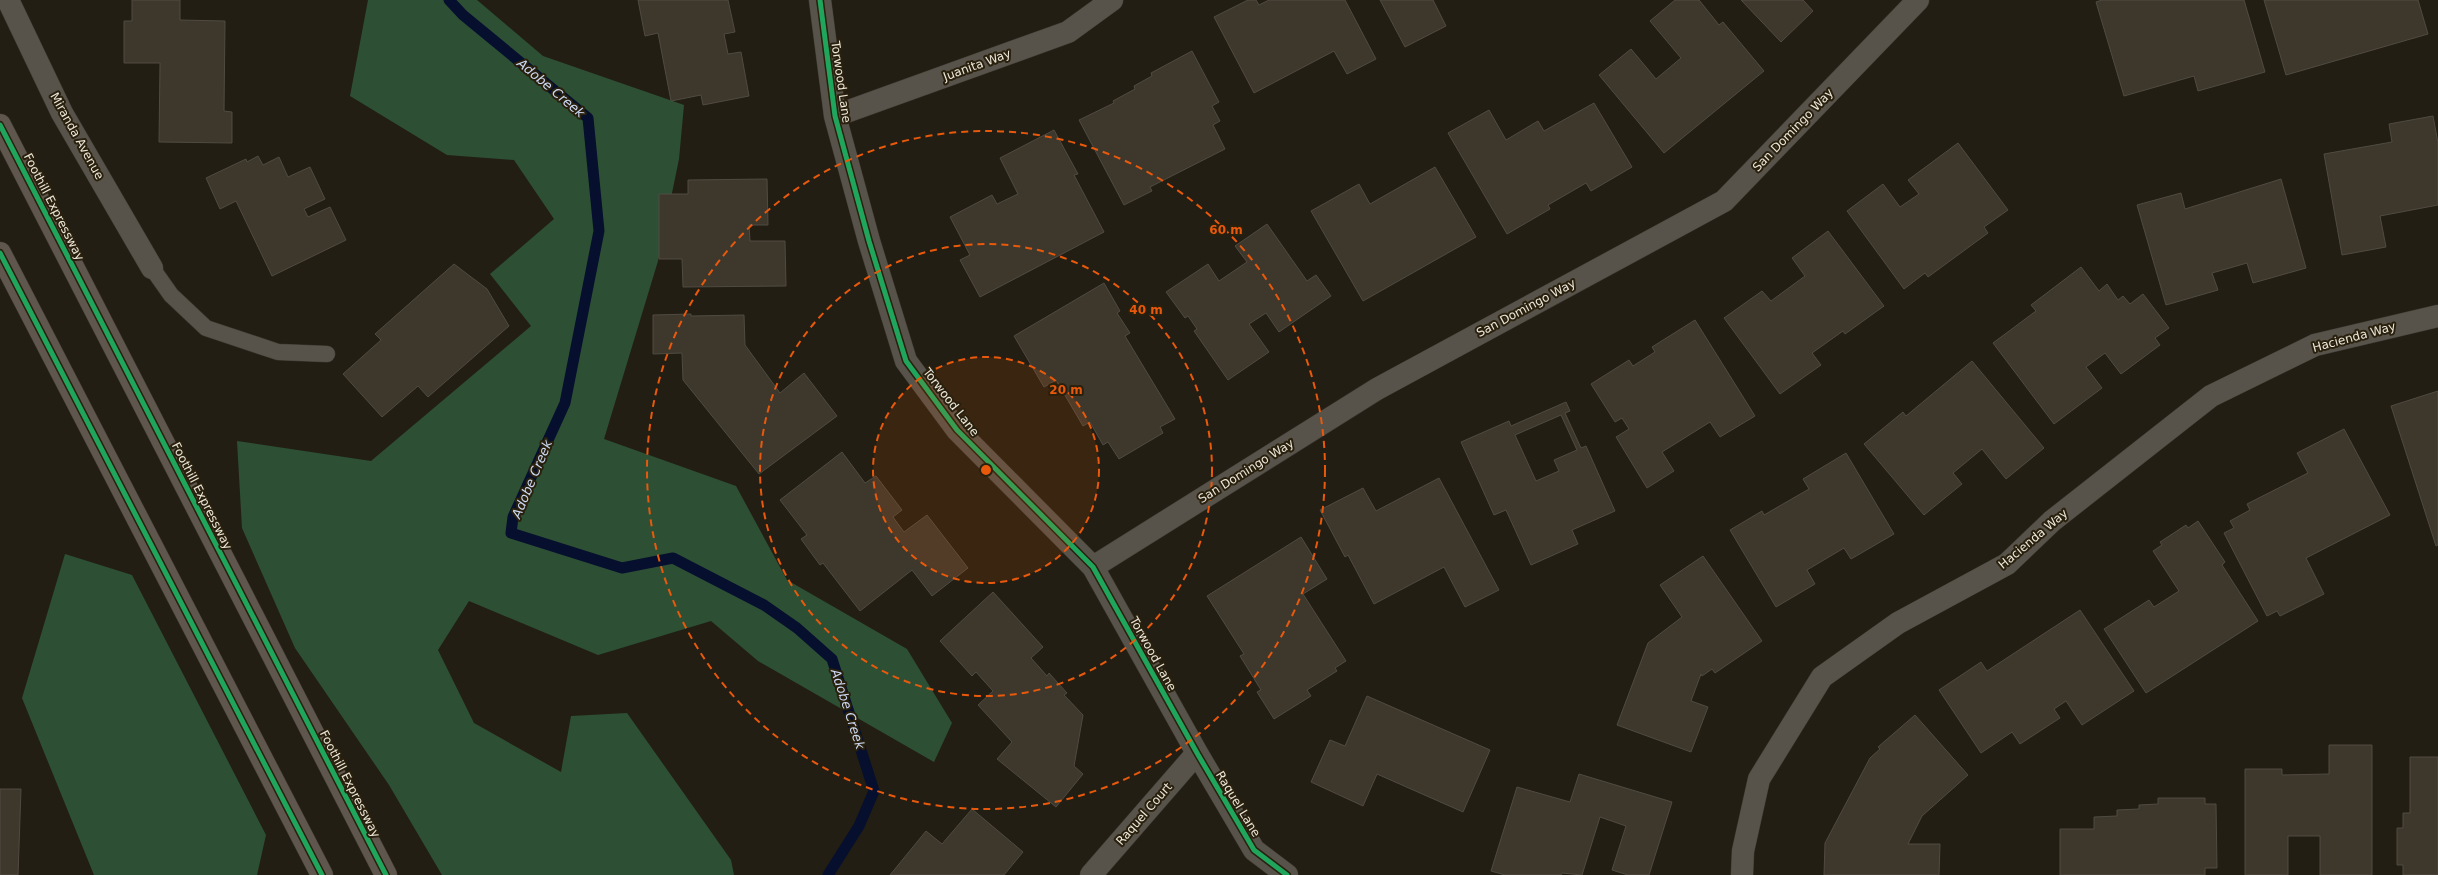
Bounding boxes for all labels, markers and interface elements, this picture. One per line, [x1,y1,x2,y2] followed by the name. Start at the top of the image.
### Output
[828,39,854,124] street label: Torwood Lane
[940,46,1013,84] street label: Juanita Way
[513,55,588,121] water label: Adobe Creek
[1750,86,1836,174] street label: San Domingo Way
[47,90,107,182] street label: Miranda Avenue
[21,151,87,263] street label: Foothill Expressway
[1209,223,1243,237] text: 60 m
[1474,276,1578,340] street label: San Domingo Way
[1129,303,1163,317] text: 40 m
[2311,319,2397,355] street label: Hacienda Way
[919,364,982,439] street label: Torwood Lane
[1049,383,1083,397] text: 20 m
[1196,436,1296,506] street label: San Domingo Way
[508,437,555,521] water label: Adobe Creek
[169,440,235,552] street label: Foothill Expressway
[979,463,993,477] centre of rings
[1996,506,2070,572] street label: Hacienda Way
[1126,614,1179,693] street label: Torwood Lane
[828,666,868,751] water label: Adobe Creek
[317,728,383,840] street label: Foothill Expressway
[1213,769,1263,839] street label: Raquel Lane
[1113,780,1175,848] street label: Raquel Court

